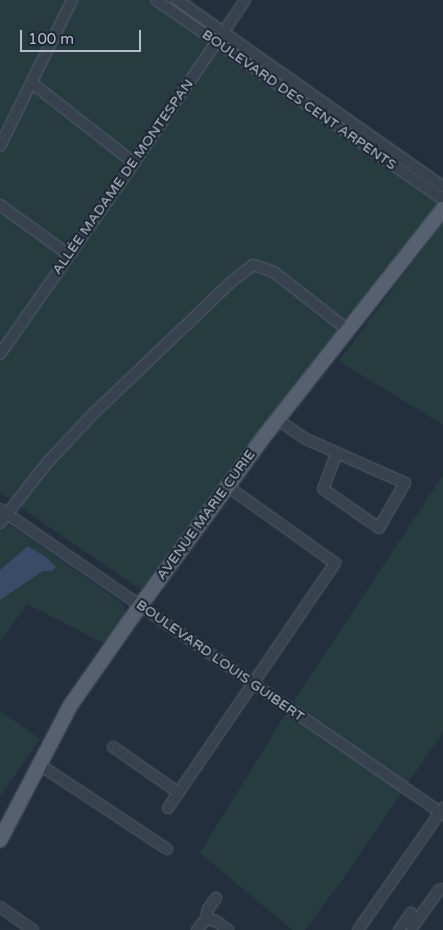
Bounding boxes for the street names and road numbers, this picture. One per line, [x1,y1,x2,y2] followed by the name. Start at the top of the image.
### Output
[199,26,399,174] street label: BOULEVARD DES CENT ARPENTS
[49,76,197,278] street label: ALLÉE MADAME DE MONTESPAN
[153,447,259,583] street label: AVENUE MARIE CURIE
[133,596,307,726] street label: BOULEVARD LOUIS GUIBERT

